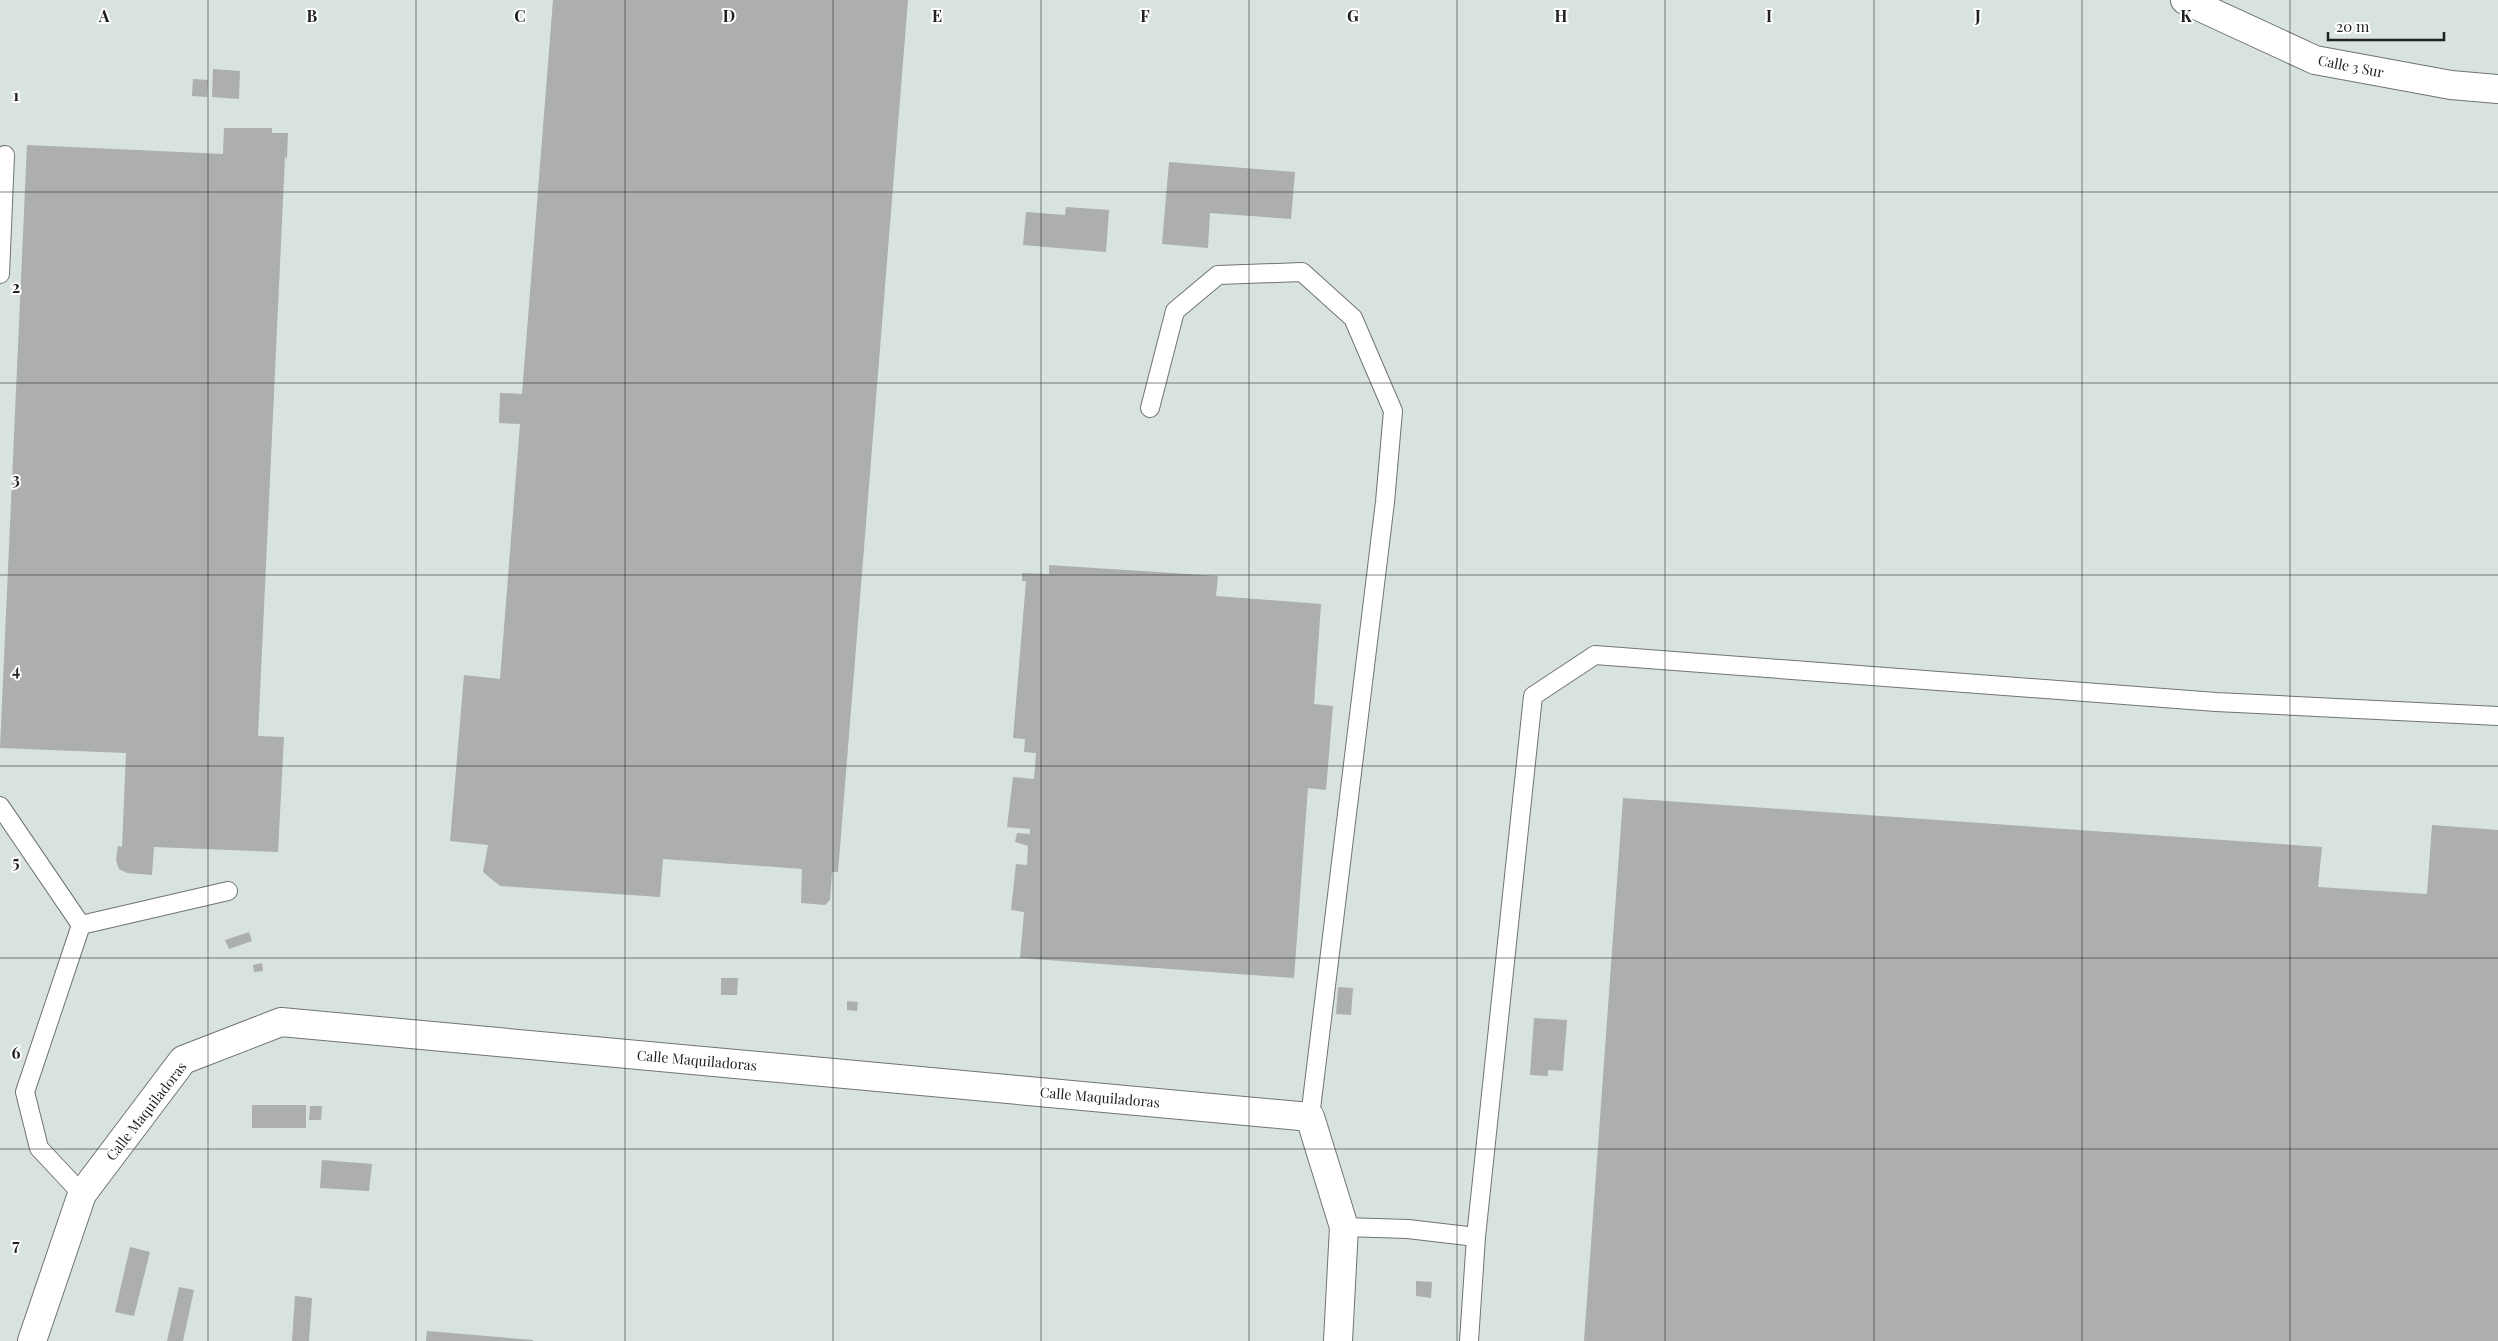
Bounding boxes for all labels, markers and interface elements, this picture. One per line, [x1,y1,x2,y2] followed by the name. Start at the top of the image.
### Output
[98,5,110,26] text: A
[307,5,318,26] text: B
[514,5,526,26] text: C
[723,5,735,26] text: D
[932,5,942,26] text: E
[1140,5,1150,26] text: F
[1347,5,1359,26] text: G
[1555,5,1568,26] text: H
[1766,5,1772,26] text: I
[1974,5,1981,26] text: J
[2180,5,2192,26] text: K
[2328,10,2444,42] scale bar
[2336,16,2370,36] text: 20 m
[2316,50,2386,82] street label: Calle 3 Sur
[13,84,19,105] text: 1
[12,276,20,297] text: 2
[12,468,20,489] text: 3
[12,659,20,680] text: 4
[12,851,20,872] text: 5
[12,1042,21,1063] text: 6
[636,1045,758,1075] street label: Calle Maquiladoras
[101,1058,191,1164] street label: Calle Maquiladoras
[1039,1082,1161,1112] street label: Calle Maquiladoras
[12,1234,20,1255] text: 7

